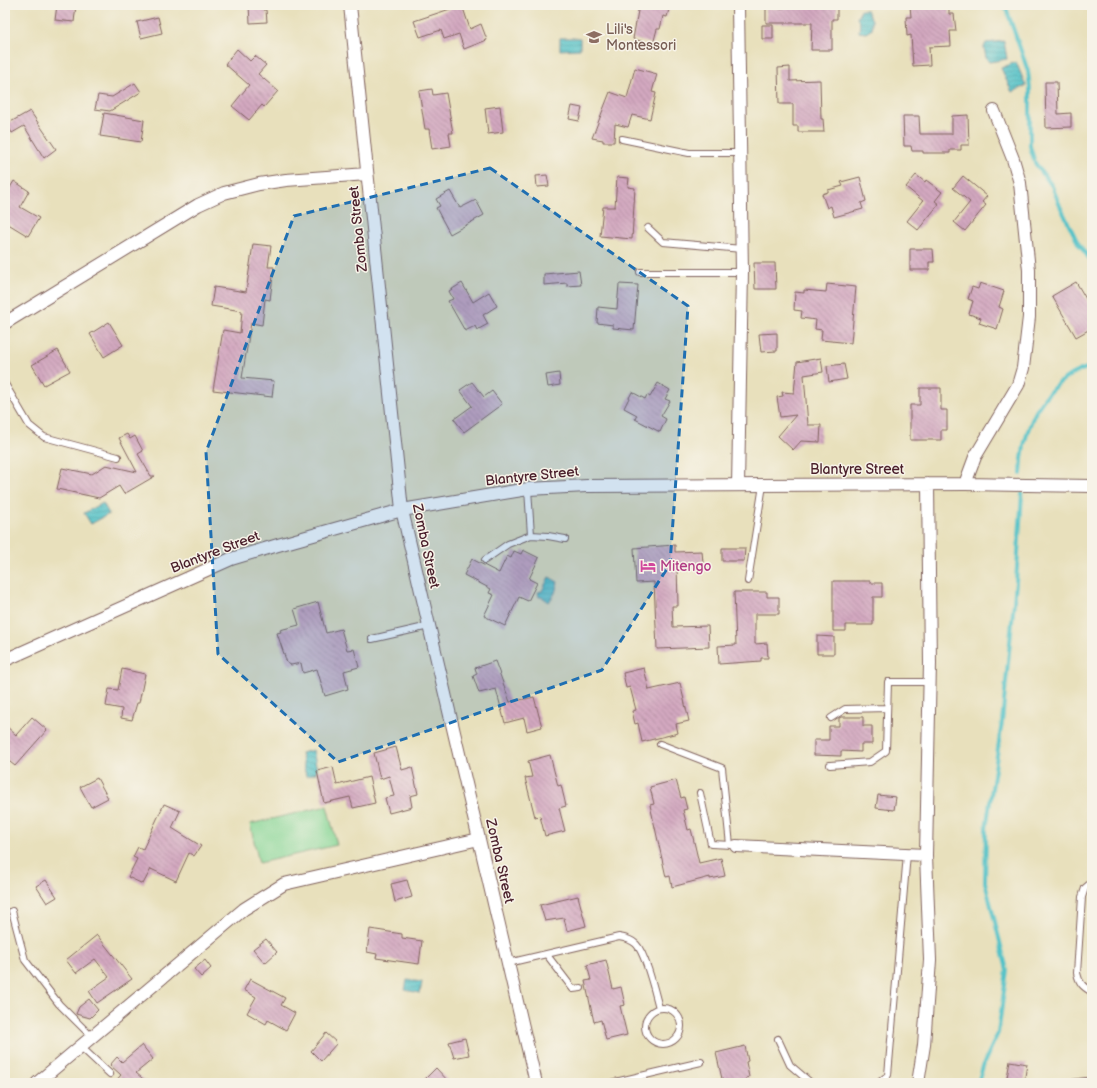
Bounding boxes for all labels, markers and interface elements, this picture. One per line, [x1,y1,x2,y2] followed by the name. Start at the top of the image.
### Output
[606,21,676,54] place label: Lili's Montessori
[585,28,603,46] school or university icon: Lili's Montessori
[345,185,371,274] street label: Zomba Street
[810,461,905,478] street label: Blantyre Street
[484,463,580,489] street label: Blantyre Street
[409,501,443,591] street label: Zomba Street
[168,527,263,577] street label: Blantyre Street
[639,557,657,575] hotel icon: Mitengo
[660,558,712,575] place label: Mitengo
[482,816,518,905] street label: Zomba Street

